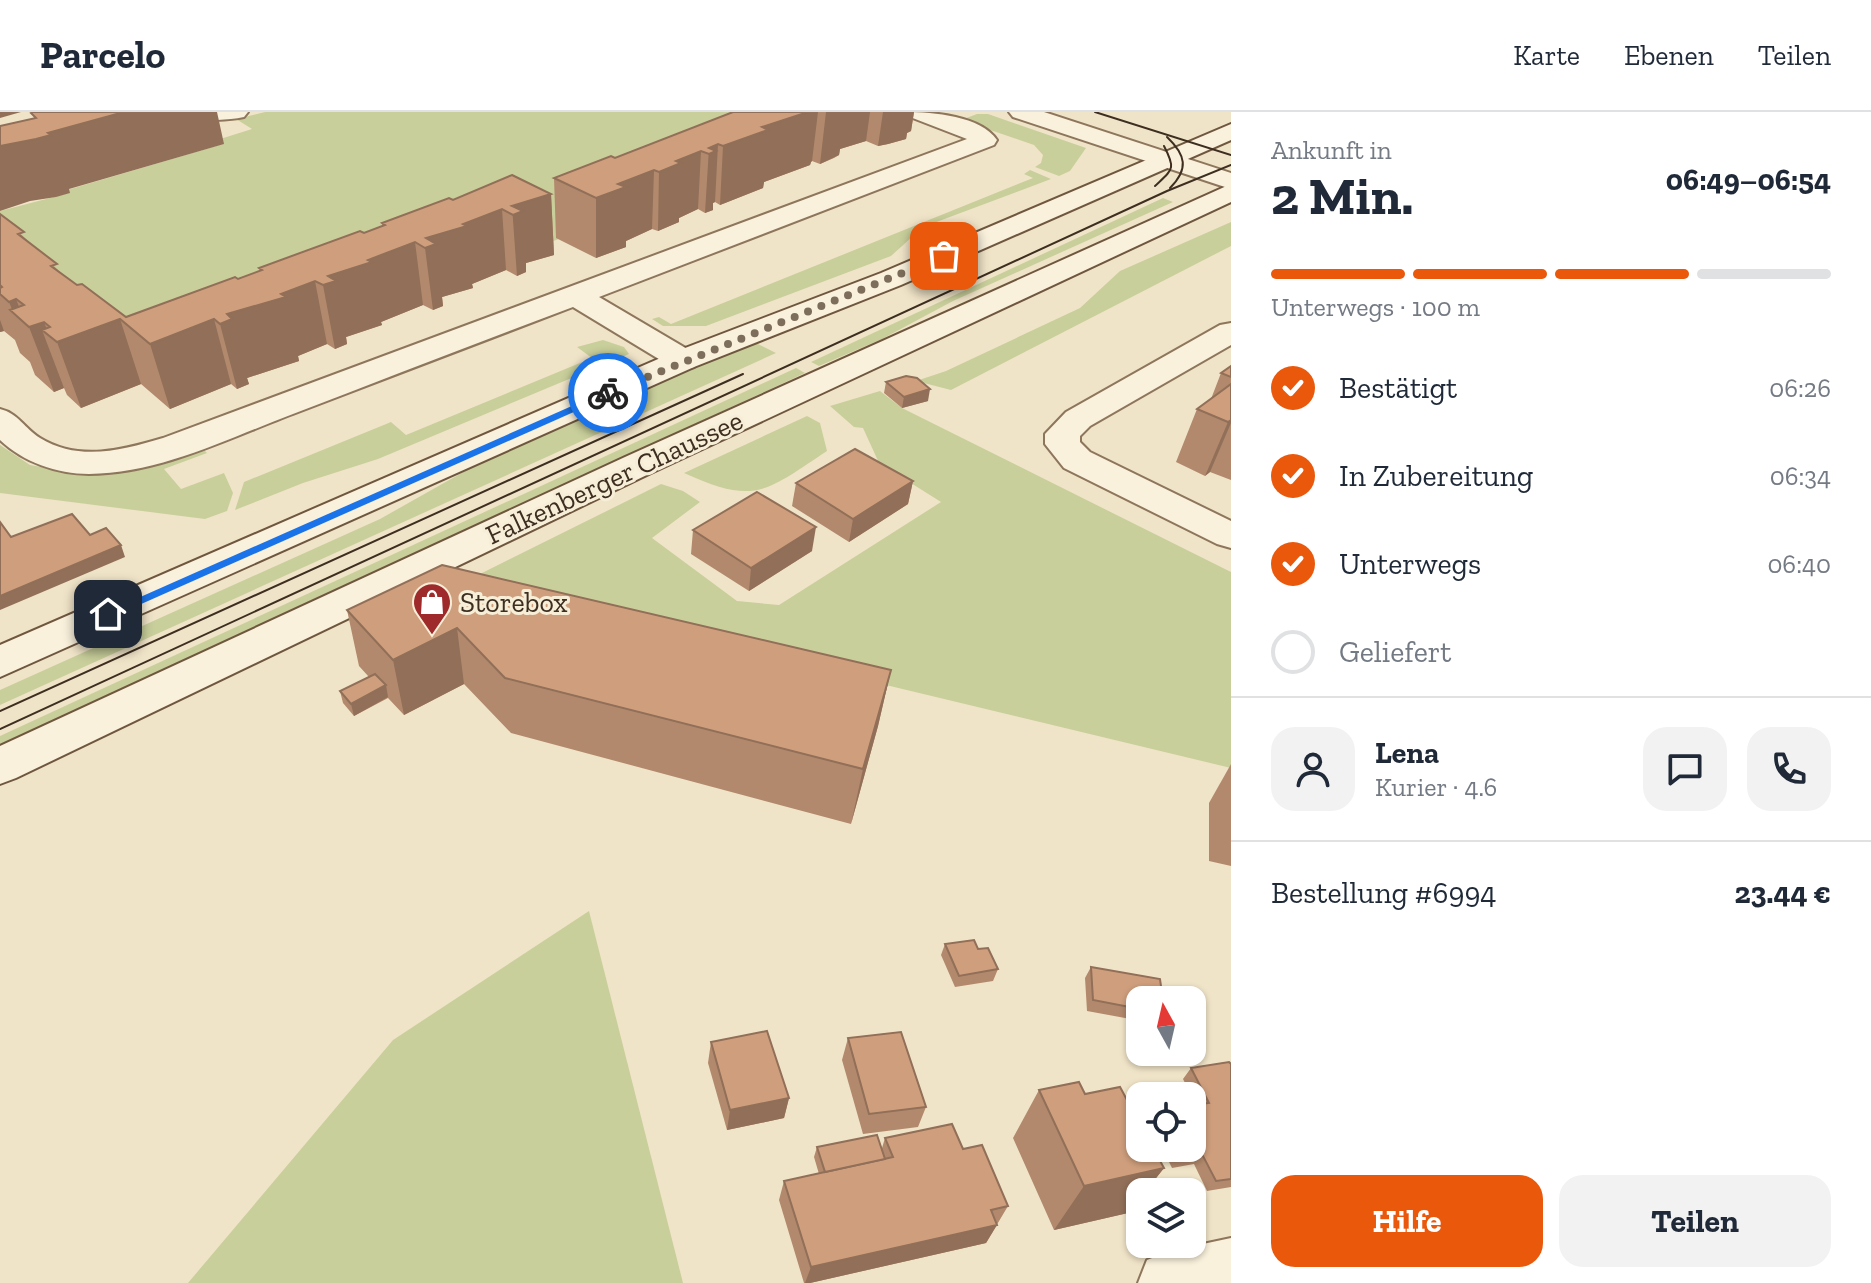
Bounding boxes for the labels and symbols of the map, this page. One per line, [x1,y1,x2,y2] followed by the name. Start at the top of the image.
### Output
[910,222,978,290] pin
[568,353,648,433] courier
[481,403,748,551] street label: Falkenberger Chaussee
[74,580,142,648] pin
[411,581,453,636] shop icon: Storebox
[460,586,568,619] place label: Storebox
[1126,986,1206,1066] north arrow

